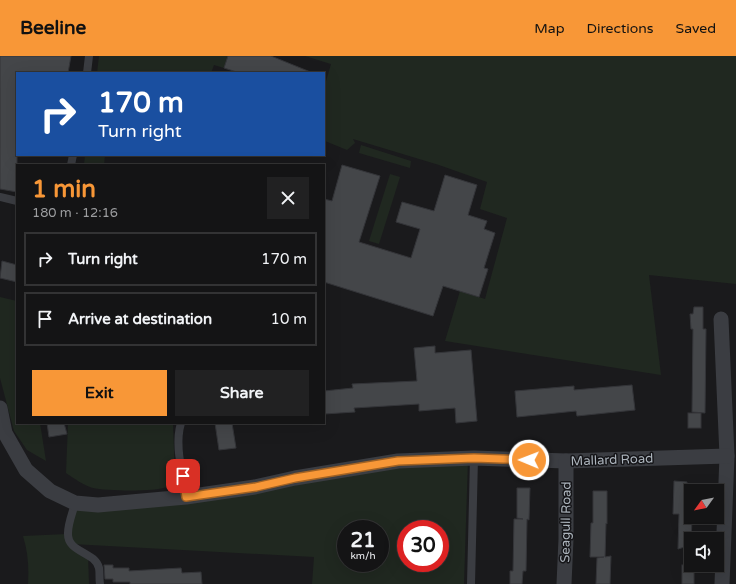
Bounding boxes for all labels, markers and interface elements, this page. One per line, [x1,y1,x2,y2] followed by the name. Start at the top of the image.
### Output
[20,17,86,39] text: Beeline
[534,20,565,37] text: Map
[587,20,654,37] text: Directions
[676,20,716,37] text: Saved
[98,86,184,120] text: 170 m
[32,88,84,140] icon: right
[98,120,182,142] text: Turn right
[32,175,96,204] text: 1 min
[267,177,309,219] button: close
[32,205,118,221] text: 180 m · 12:16
[34,248,56,270] icon: right
[68,250,138,268] text: Turn right
[261,250,307,268] text: 170 m
[34,308,56,330] icon: arrive
[68,310,212,328] text: Arrive at destination
[270,310,307,328] text: 10 m
[32,370,167,416] button: Exit
[175,370,309,416] button: Share
[508,439,550,481] position arrow
[570,451,654,469] street label: Mallard Road
[166,459,200,493] pin
[172,465,194,487] icon: arrive
[557,481,575,563] street label: Seagull Road
[684,484,724,524] north arrow
[684,484,724,572] map controls
[397,520,449,572] speed limit sign: 30
[350,529,376,553] text: 21
[684,532,724,572] button: sound
[350,550,376,562] text: km/h

